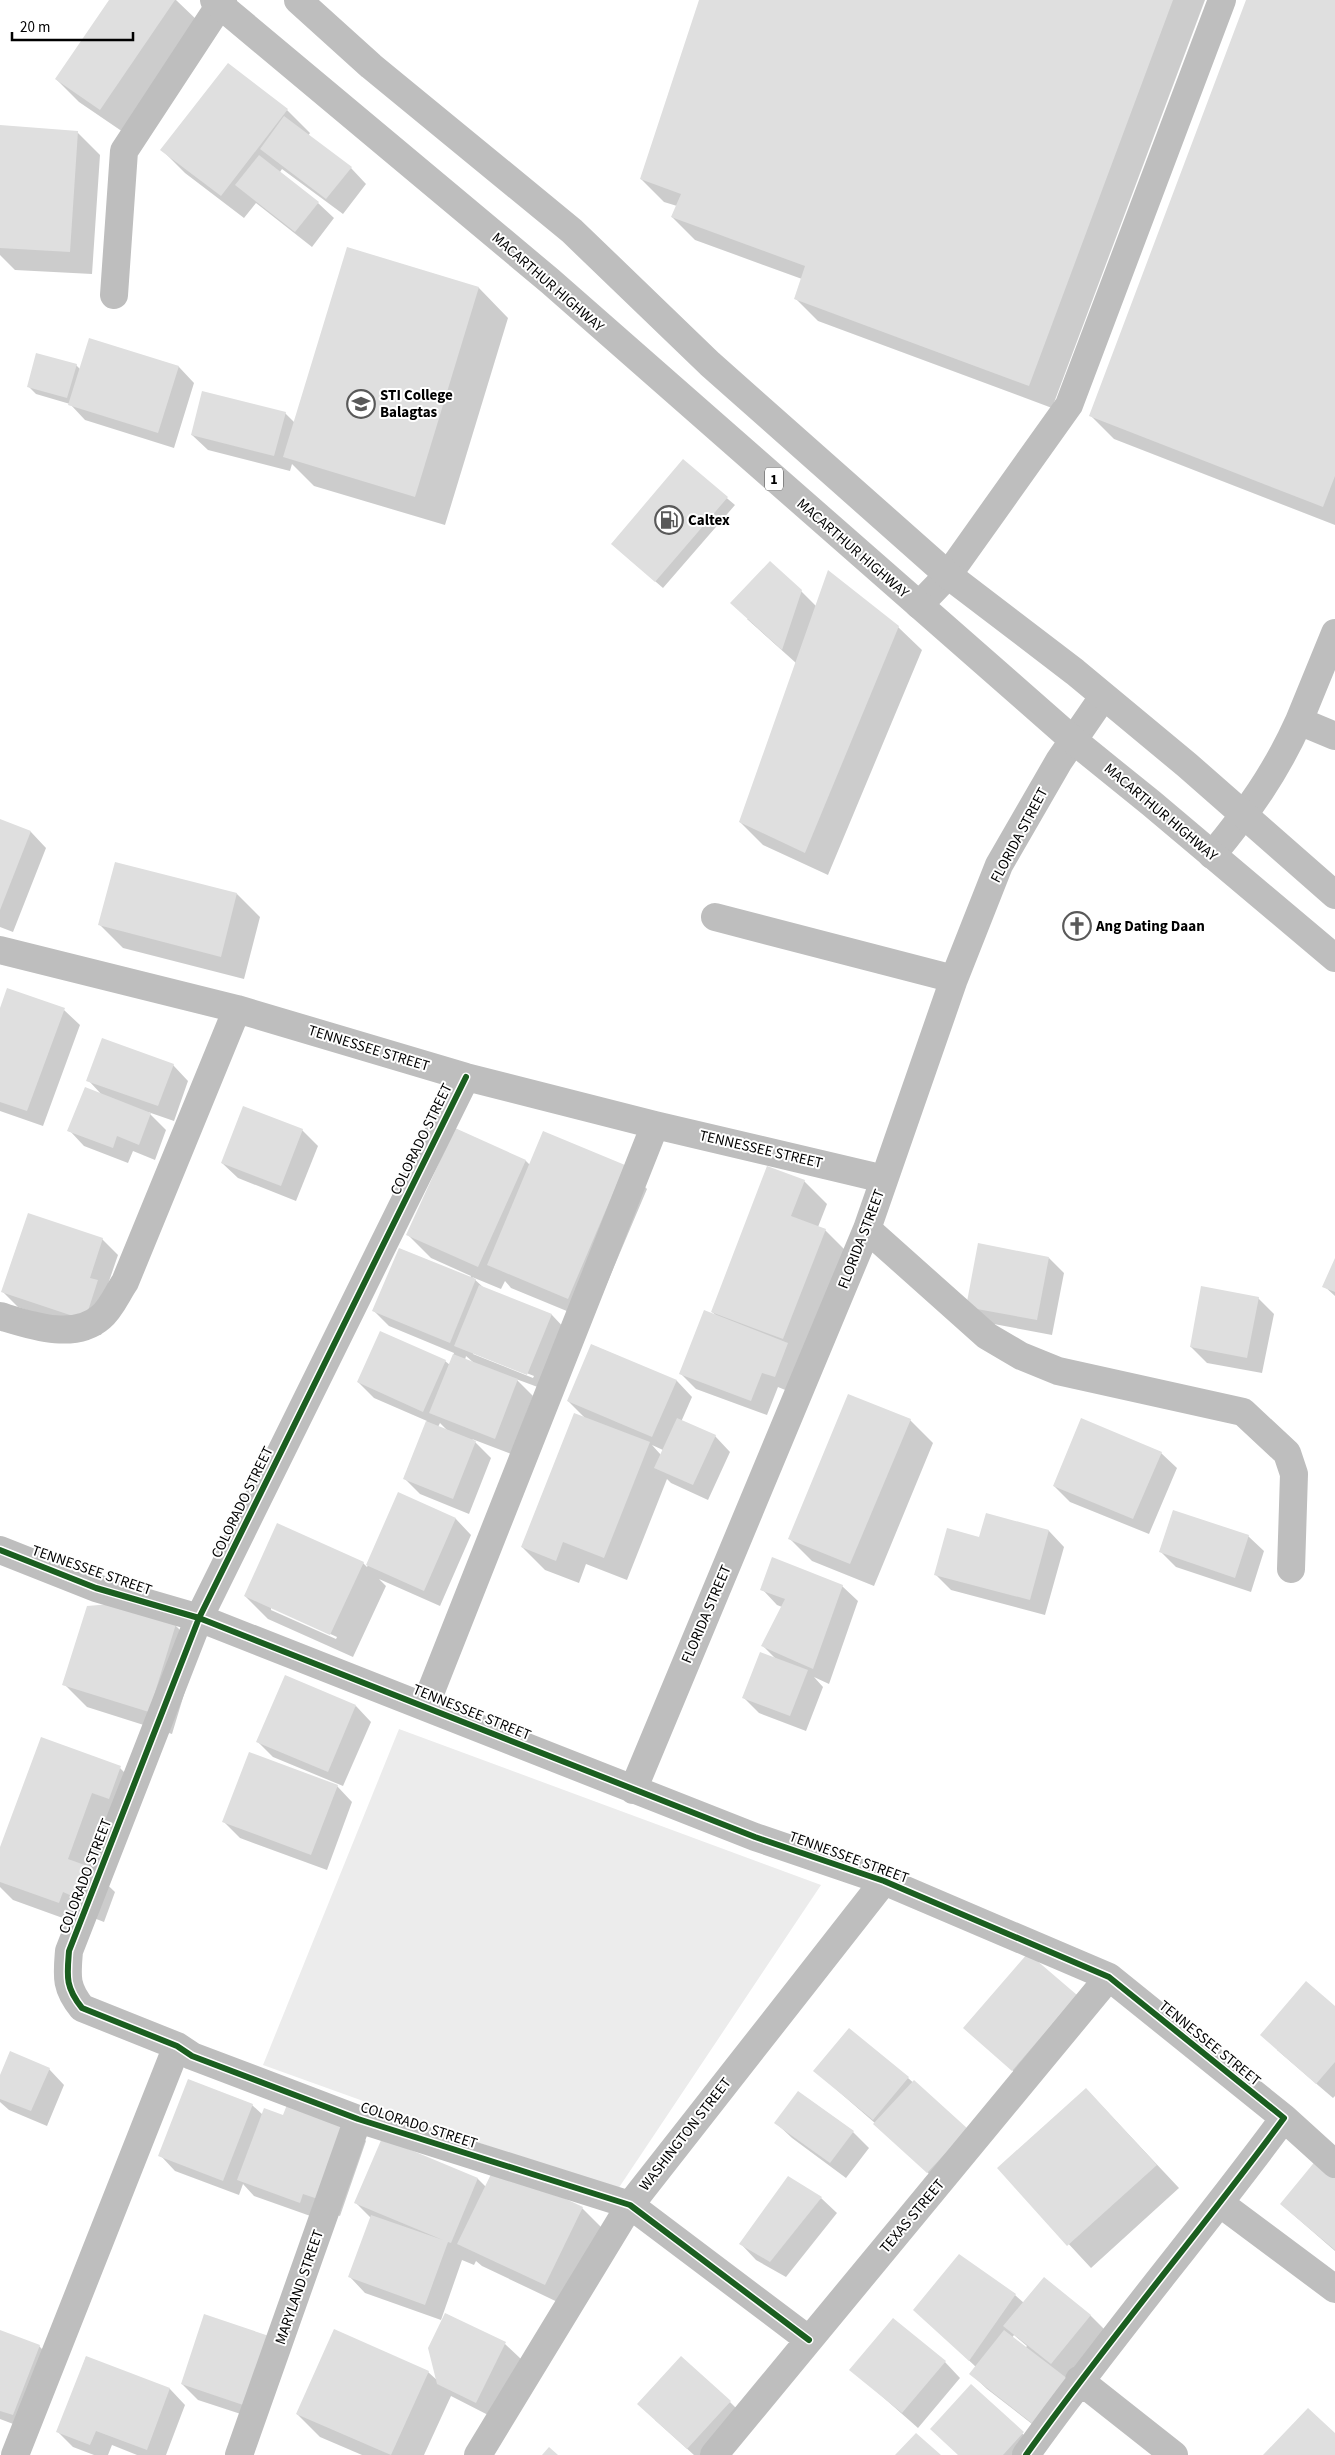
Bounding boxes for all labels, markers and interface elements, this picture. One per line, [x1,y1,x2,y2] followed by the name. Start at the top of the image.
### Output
[12,10,134,42] scale bar
[20,17,50,38] text: 20 m
[487,228,609,338] street label: MACARTHUR HIGHWAY
[380,385,453,423] place label: STI College Balagtas
[346,389,376,419] school or university icon: STI College Balagtas
[765,468,783,490] road number: 1
[792,494,914,604] street label: MACARTHUR HIGHWAY
[654,505,684,535] fuel station icon: Caltex
[688,510,730,531] place label: Caltex
[1099,759,1223,867] street label: MACARTHUR HIGHWAY
[985,784,1053,887] street label: FLORIDA STREET
[1062,911,1092,941] church icon: Ang Dating Daan
[1095,916,1205,937] place label: Ang Dating Daan
[306,1020,432,1077] street label: TENNESSEE STREET
[385,1080,458,1199] street label: COLORADO STREET
[697,1125,825,1174] street label: TENNESSEE STREET
[833,1186,890,1292] street label: FLORIDA STREET
[206,1443,279,1562] street label: COLORADO STREET
[29,1540,155,1601] street label: TENNESSEE STREET
[676,1562,737,1667] street label: FLORIDA STREET
[409,1679,534,1746] street label: TENNESSEE STREET
[54,1816,117,1937] street label: COLORADO STREET
[786,1826,912,1889] street label: TENNESSEE STREET
[1154,1996,1265,2091] street label: TENNESSEE STREET
[634,2073,736,2195] street label: WASHINGTON STREET
[358,2097,480,2154] street label: COLORADO STREET
[875,2175,950,2258] street label: TEXAS STREET
[270,2227,329,2347] street label: MARYLAND STREET

